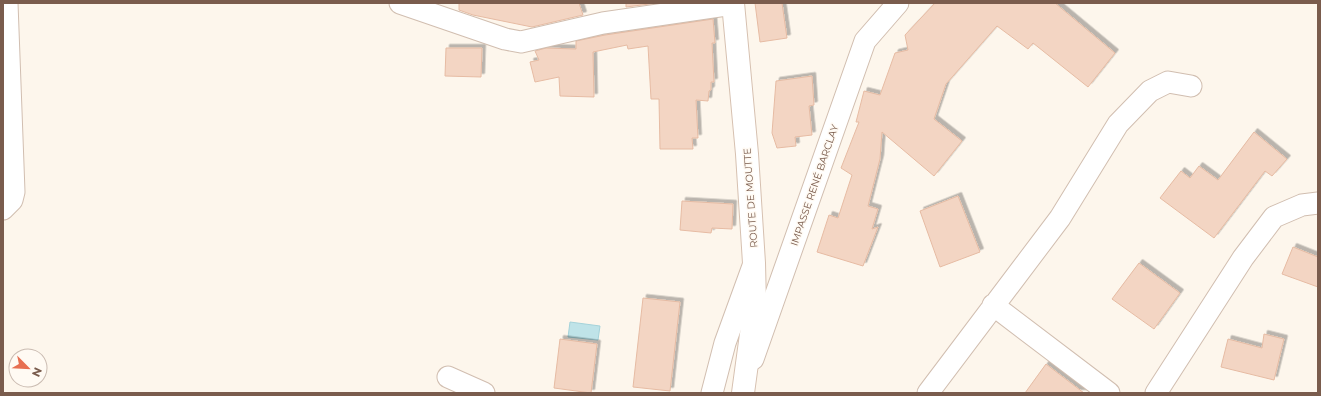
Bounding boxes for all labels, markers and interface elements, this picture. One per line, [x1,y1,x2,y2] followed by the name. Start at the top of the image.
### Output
[788,122,842,247] street label: IMPASSE RENÉ BARCLAY
[741,147,760,248] street label: ROUTE DE MOUTTE
[8,348,48,388] north arrow
[29,365,45,379] text: N

